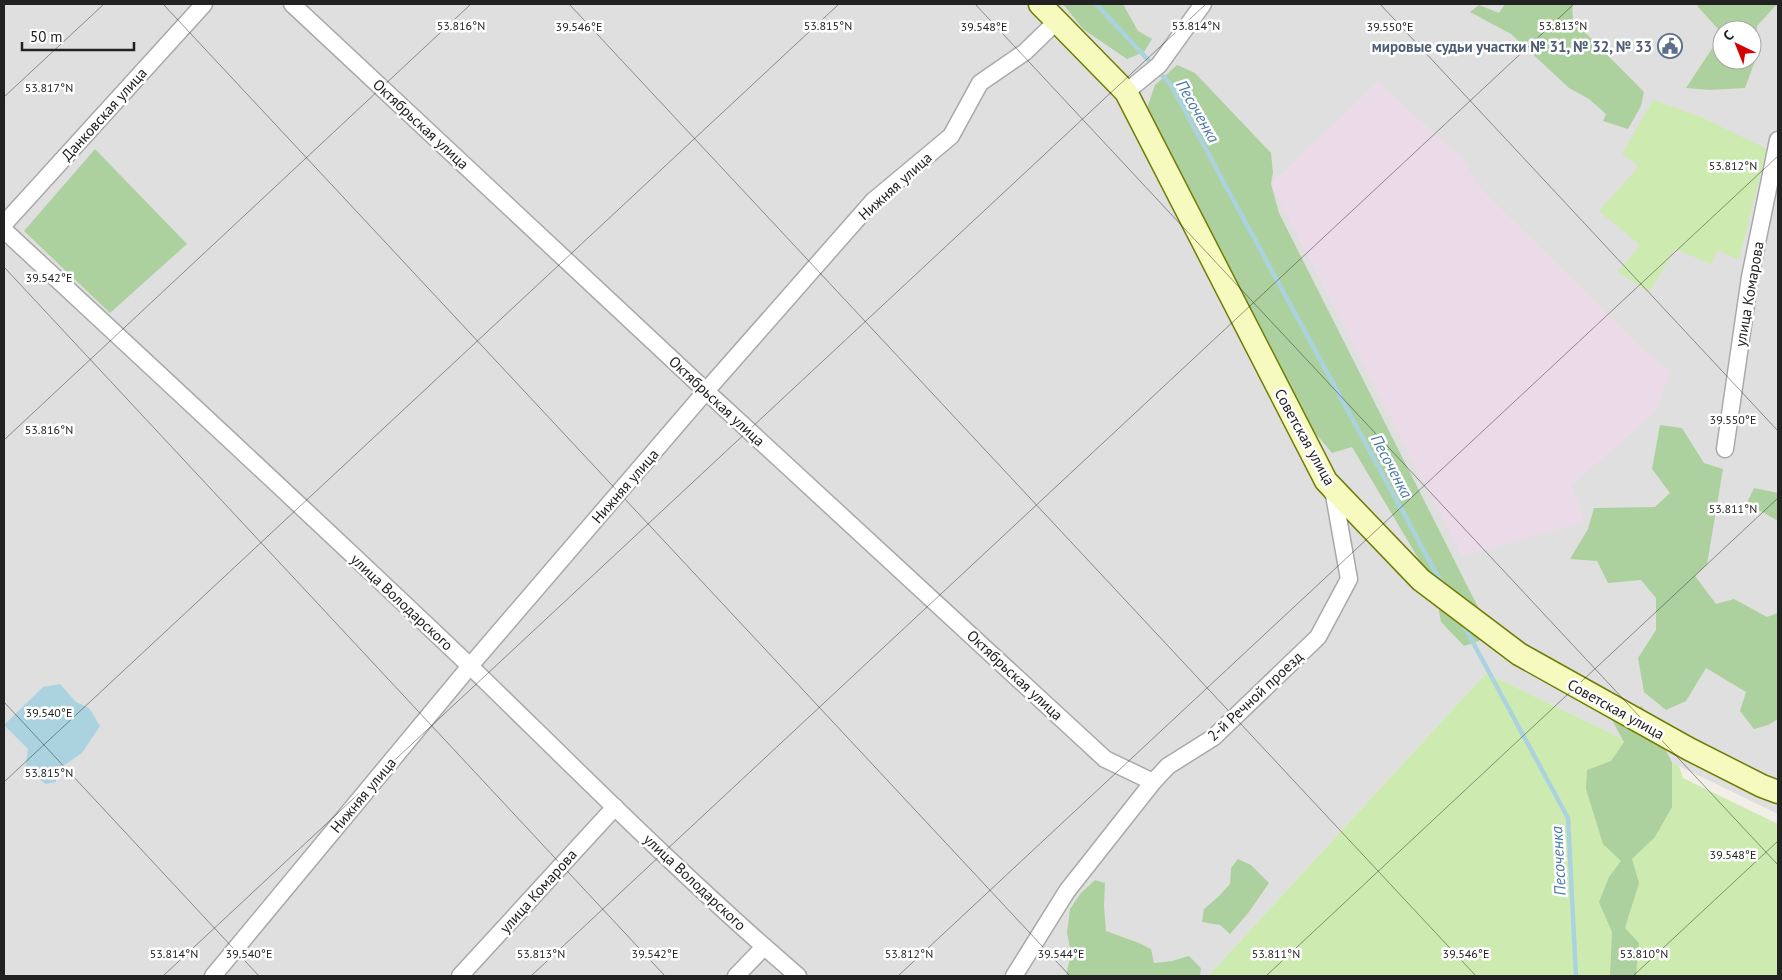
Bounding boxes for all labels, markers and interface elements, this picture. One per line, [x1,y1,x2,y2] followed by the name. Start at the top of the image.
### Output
[437,18,485,33] text: 53.816°N
[804,18,852,33] text: 53.815°N
[1172,18,1220,33] text: 53.814°N
[1539,18,1587,33] text: 53.813°N
[556,19,602,34] text: 39.546°E
[961,19,1007,34] text: 39.548°E
[1367,19,1413,34] text: 39.550°E
[22,20,135,52] scale bar
[1712,20,1762,70] north arrow
[1719,26,1737,45] text: С
[30,27,63,46] text: 50 m
[1657,33,1683,59] public building icon: мировые судьи участки № 31, № 32, № 33
[1372,37,1652,56] place label: мировые судьи участки № 31, № 32, № 33
[57,64,151,164] street label: Данковская улица
[369,75,473,173] street label: Октябрьская улица
[1172,76,1224,146] water label: Песоченка
[25,80,73,95] text: 53.817°N
[854,148,936,224] street label: Нижняя улица
[1709,158,1757,173] text: 53.812°N
[1730,240,1768,348] street label: улица Комарова
[26,270,72,285] text: 39.542°E
[665,352,769,450] street label: Октябрьская улица
[1271,385,1339,489] street label: Советская улица
[1710,412,1756,427] text: 39.550°E
[25,422,73,437] text: 53.816°N
[1367,431,1417,502] water label: Песоченка
[587,445,663,527] street label: Нижняя улица
[1709,501,1757,516] text: 53.811°N
[347,550,457,654] street label: улица Володарского
[963,626,1067,724] street label: Октябрьская улица
[1203,647,1307,745] street label: 2-й Речной проезд
[1564,675,1668,743] street label: Советская улица
[26,705,72,720] text: 39.540°E
[326,753,400,837] street label: Нижняя улица
[25,765,73,780] text: 53.815°N
[1546,826,1570,896] water label: Песоченка
[640,830,750,934] street label: улица Володарского
[495,845,581,937] street label: улица Комарова
[1710,847,1756,862] text: 39.548°E
[150,946,198,961] text: 53.814°N
[226,946,272,961] text: 39.540°E
[517,946,565,961] text: 53.813°N
[632,946,678,961] text: 39.542°E
[885,946,933,961] text: 53.812°N
[1038,946,1084,961] text: 39.544°E
[1252,946,1300,961] text: 53.811°N
[1443,946,1489,961] text: 39.546°E
[1620,946,1668,961] text: 53.810°N

